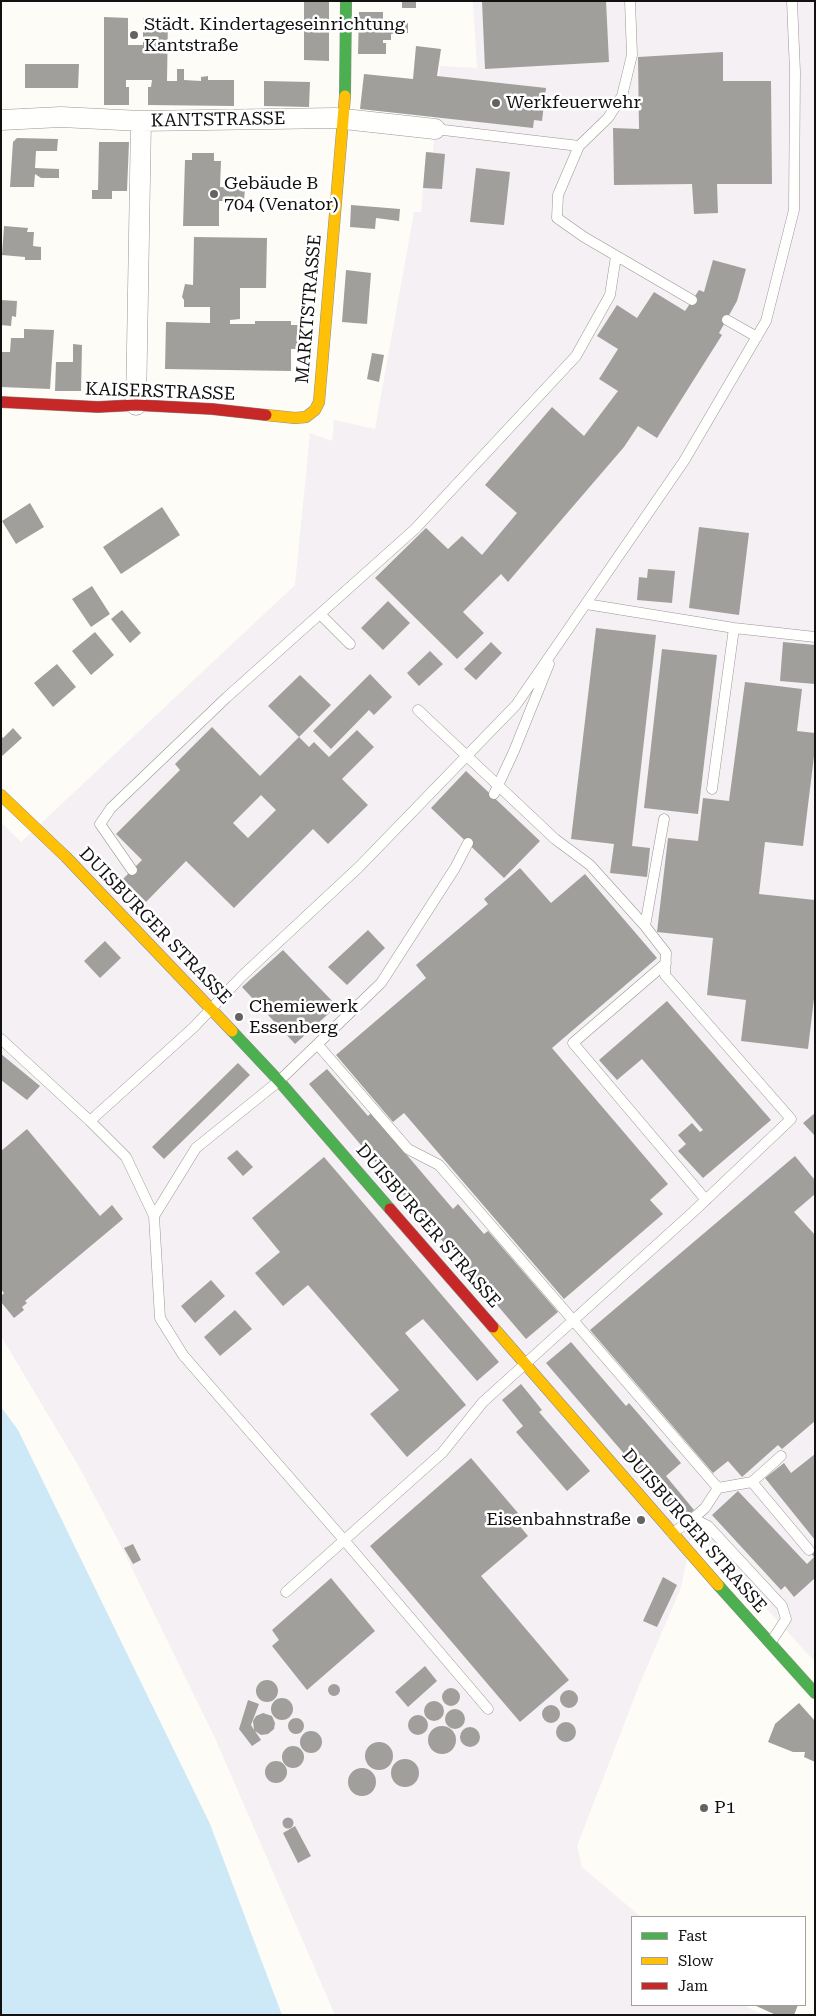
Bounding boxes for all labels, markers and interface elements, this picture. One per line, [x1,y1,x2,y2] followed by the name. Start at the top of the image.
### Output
[144,14,405,56] place label: Städt. Kindertageseinrichtung Kantstraße
[128,29,140,41] marker: Städt. Kindertageseinrichtung Kantstraße
[506,92,641,114] place label: Werkfeuerwehr
[490,97,502,109] marker: Werkfeuerwehr
[150,108,286,132] street label: KANTSTRASSE
[224,173,339,215] place label: Gebäude B 704 (Venator)
[208,188,220,200] marker: Gebäude B 704 (Venator)
[292,234,326,384] street label: MARKTSTRASSE
[84,379,236,405] street label: KAISERSTRASSE
[74,843,236,1009] street label: DUISBURGER STRASSE
[249,996,358,1038] place label: Chemiewerk Essenberg
[233,1011,245,1023] marker: Chemiewerk Essenberg
[351,1140,505,1312] street label: DUISBURGER STRASSE
[617,1445,771,1617] street label: DUISBURGER STRASSE
[486,1509,631,1531] place label: Eisenbahnstraße
[635,1514,647,1526] marker: Eisenbahnstraße
[714,1797,736,1819] place label: P1
[698,1802,710,1814] marker: P1
[631,1916,806,2006] legend
[678,1927,707,1945] text: Fast
[678,1952,713,1970] text: Slow
[678,1977,708,1995] text: Jam

